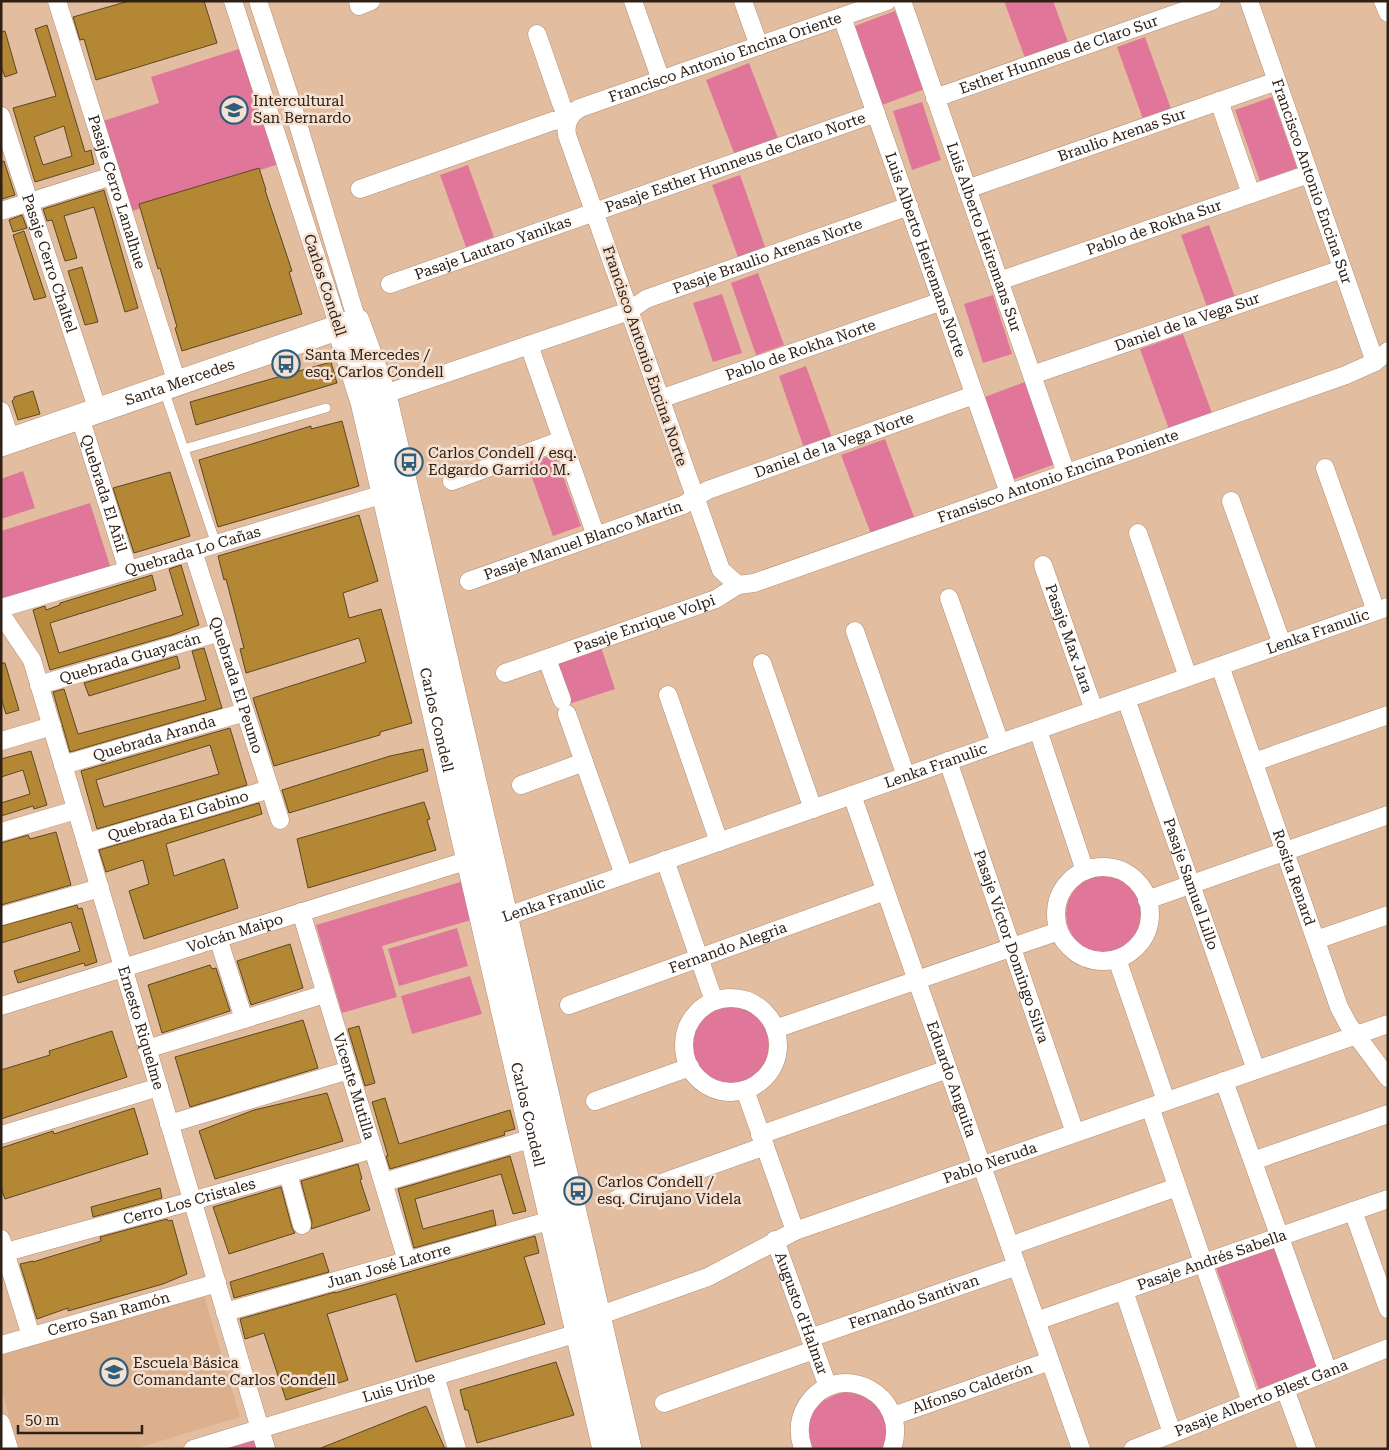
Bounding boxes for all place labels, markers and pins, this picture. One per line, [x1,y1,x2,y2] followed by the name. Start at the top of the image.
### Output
[253,92,351,127] place label: Intercultural San Bernardo
[219,95,249,125] school or university icon: Intercultural San Bernardo
[305,346,444,381] place label: Santa Mercedes / esq. Carlos Condell
[271,349,301,379] bus stop icon: Santa Mercedes / esq. Carlos Condell
[428,444,577,479] place label: Carlos Condell / esq. Edgardo Garrido M.
[394,447,424,477] bus stop icon: Carlos Condell / esq. Edgardo Garrido M.
[597,1173,741,1208] place label: Carlos Condell / esq. Cirujano Videla
[563,1176,593,1206] bus stop icon: Carlos Condell / esq. Cirujano Videla
[133,1354,336,1389] place label: Escuela Básica Comandante Carlos Condell
[99,1357,129,1387] school or university icon: Escuela Básica Comandante Carlos Condell

